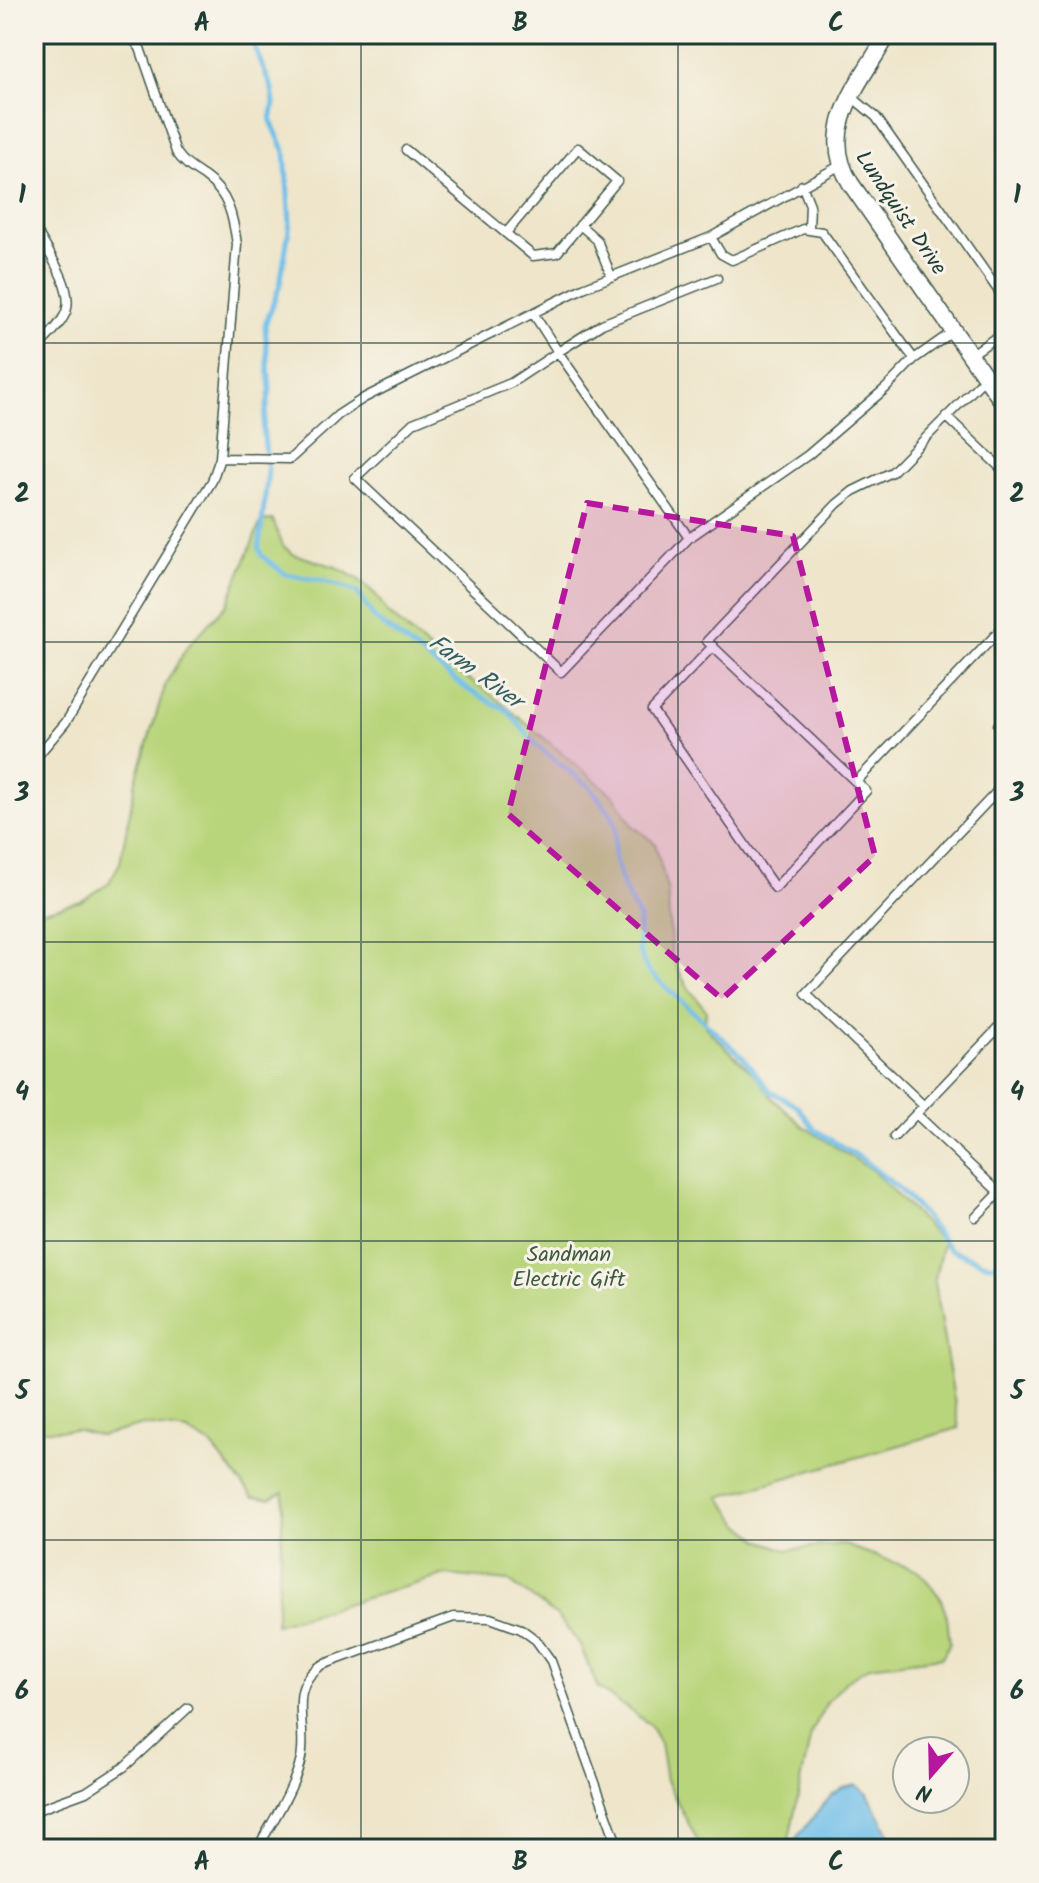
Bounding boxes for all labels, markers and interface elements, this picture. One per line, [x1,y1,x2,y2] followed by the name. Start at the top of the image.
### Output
[194,3,210,45] text: A
[512,3,528,45] text: B
[828,3,844,45] text: C
[845,144,955,283] street label: Lundquist Drive
[18,175,26,217] text: 1
[1013,175,1021,217] text: 1
[14,474,30,516] text: 2
[1009,474,1025,516] text: 2
[420,624,535,723] water label: Farm River
[14,773,29,815] text: 3
[1009,773,1024,815] text: 3
[15,1072,29,1114] text: 4
[1010,1072,1024,1114] text: 4
[512,1238,626,1298] park label: Sandman Electric Gift
[14,1371,30,1413] text: 5
[1009,1371,1025,1413] text: 5
[15,1671,29,1713] text: 6
[1010,1671,1024,1713] text: 6
[891,1735,971,1815] north arrow
[912,1773,938,1810] text: N
[194,1842,210,1883] text: A
[512,1842,528,1883] text: B
[828,1842,844,1883] text: C

